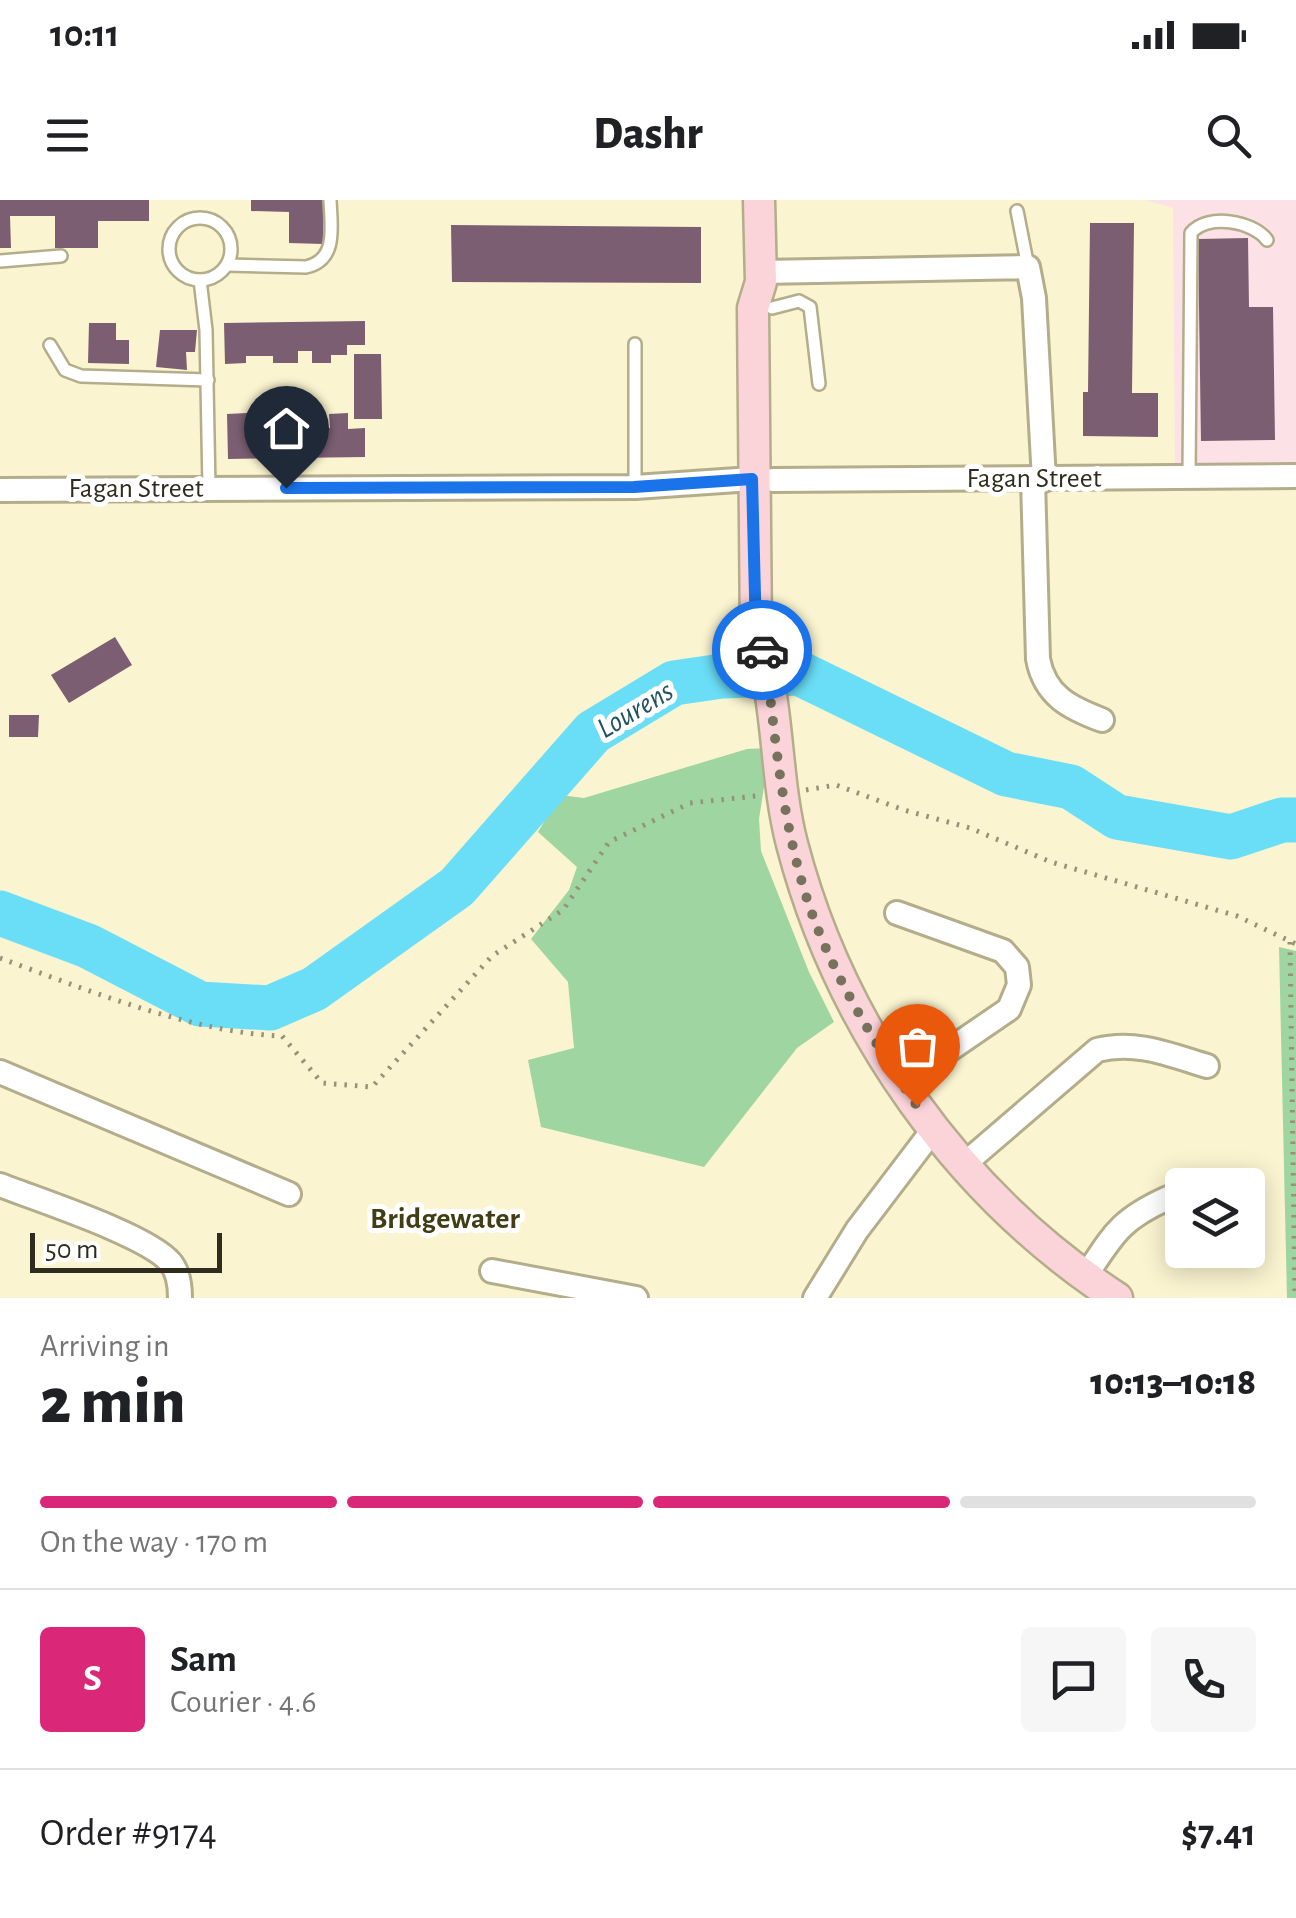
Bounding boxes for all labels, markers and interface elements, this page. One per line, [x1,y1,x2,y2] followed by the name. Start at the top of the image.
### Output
[50,16,120,54] text: 10:11
[40,108,95,163] icon: menu
[1201,108,1256,163] icon: search
[593,112,703,157] text: Dashr
[244,386,329,489] pin
[259,401,314,456] icon: home
[966,465,1102,493] street label: Fagan Street
[68,475,204,503] street label: Fagan Street
[712,600,812,700] courier
[735,623,790,678] icon: car
[592,676,679,744] water label: Lourens
[875,1004,960,1107] pin
[890,1019,945,1074] icon: bag
[1165,1168,1265,1268] map controls
[1165,1168,1265,1268] button: layers
[370,1204,520,1234] district label: Bridgewater
[30,1228,222,1272] scale bar
[45,1236,99,1264] text: 50 m
[40,1330,169,1362] text: Arriving in
[1090,1364,1256,1402] text: 10:13–10:18
[40,1370,186,1435] text: 2 min
[40,1526,268,1558] text: On the way · 170 m
[1021,1627,1126,1732] button: chat
[1151,1627,1256,1732] button: phone
[170,1641,237,1679] text: Sam
[83,1660,102,1698] text: S
[170,1686,317,1718] text: Courier · 4.6
[40,1815,217,1853] text: Order #9174
[1181,1815,1256,1853] text: $7.41

